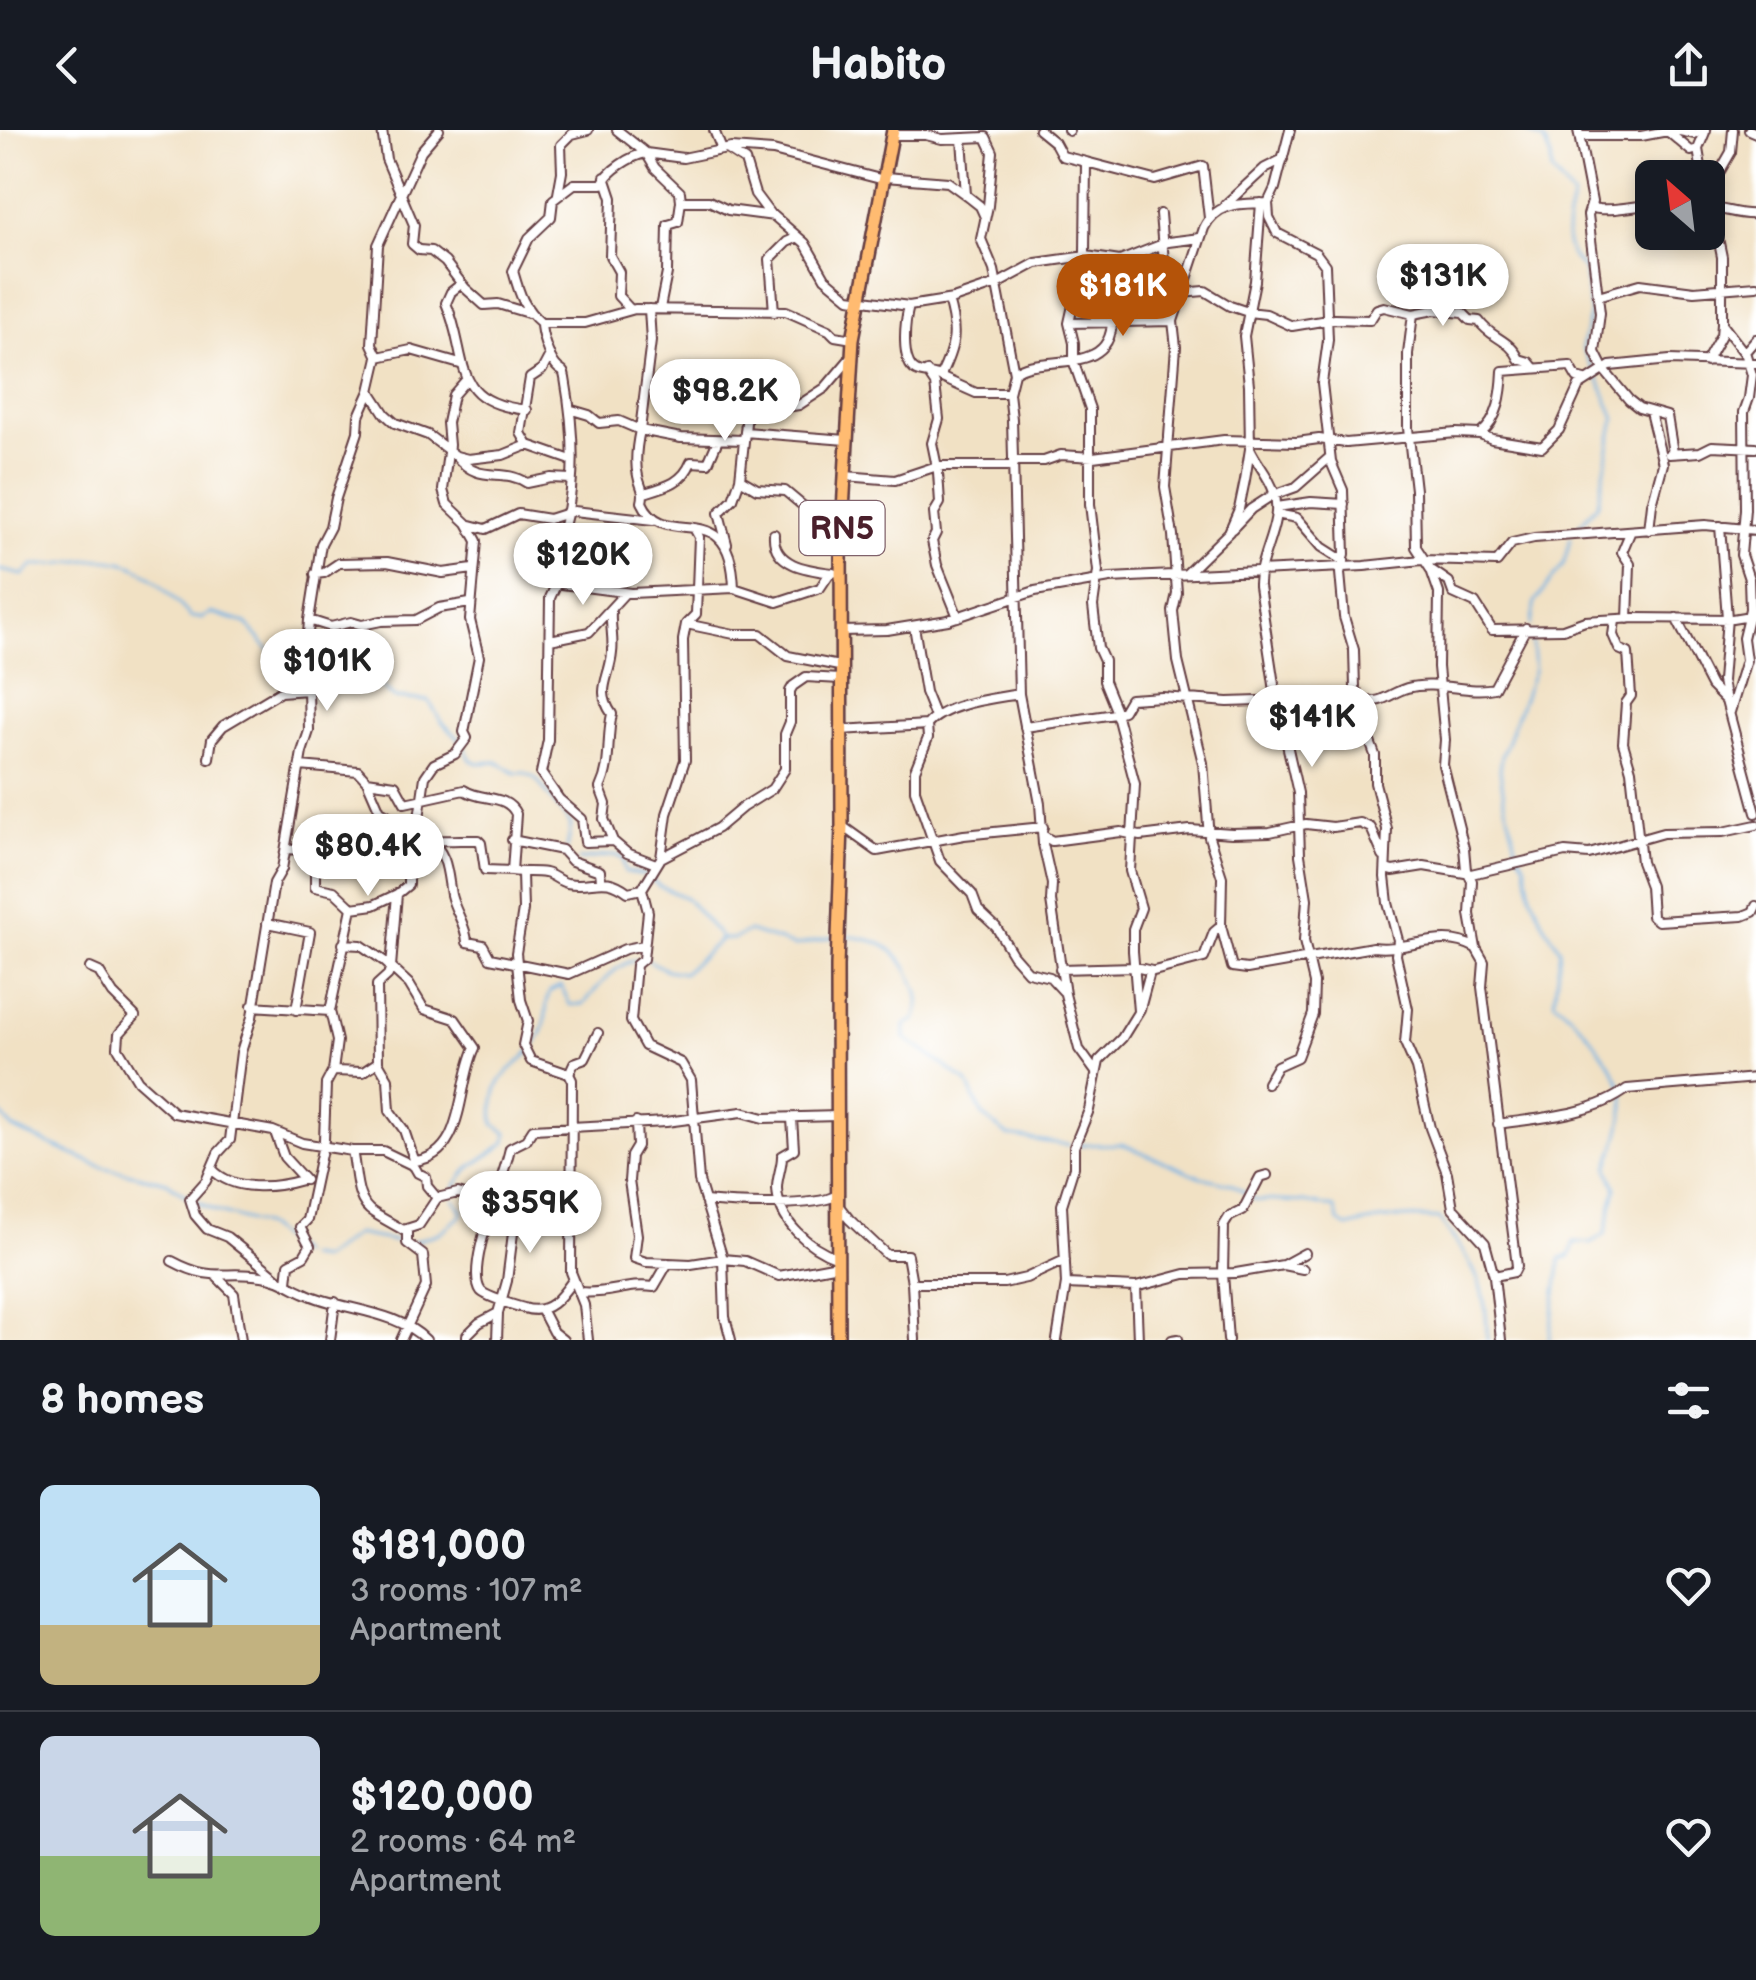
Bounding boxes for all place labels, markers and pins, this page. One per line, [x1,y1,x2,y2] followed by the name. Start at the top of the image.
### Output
[1373,244,1513,329] pin: $131K
[1053,254,1193,339] pin: $181K
[644,359,806,444] pin: $98.2K
[513,523,653,608] pin: $120K
[257,629,397,714] pin: $101K
[1242,685,1382,770] pin: $141K
[287,814,449,899] pin: $80.4K
[460,1171,600,1256] pin: $359K

